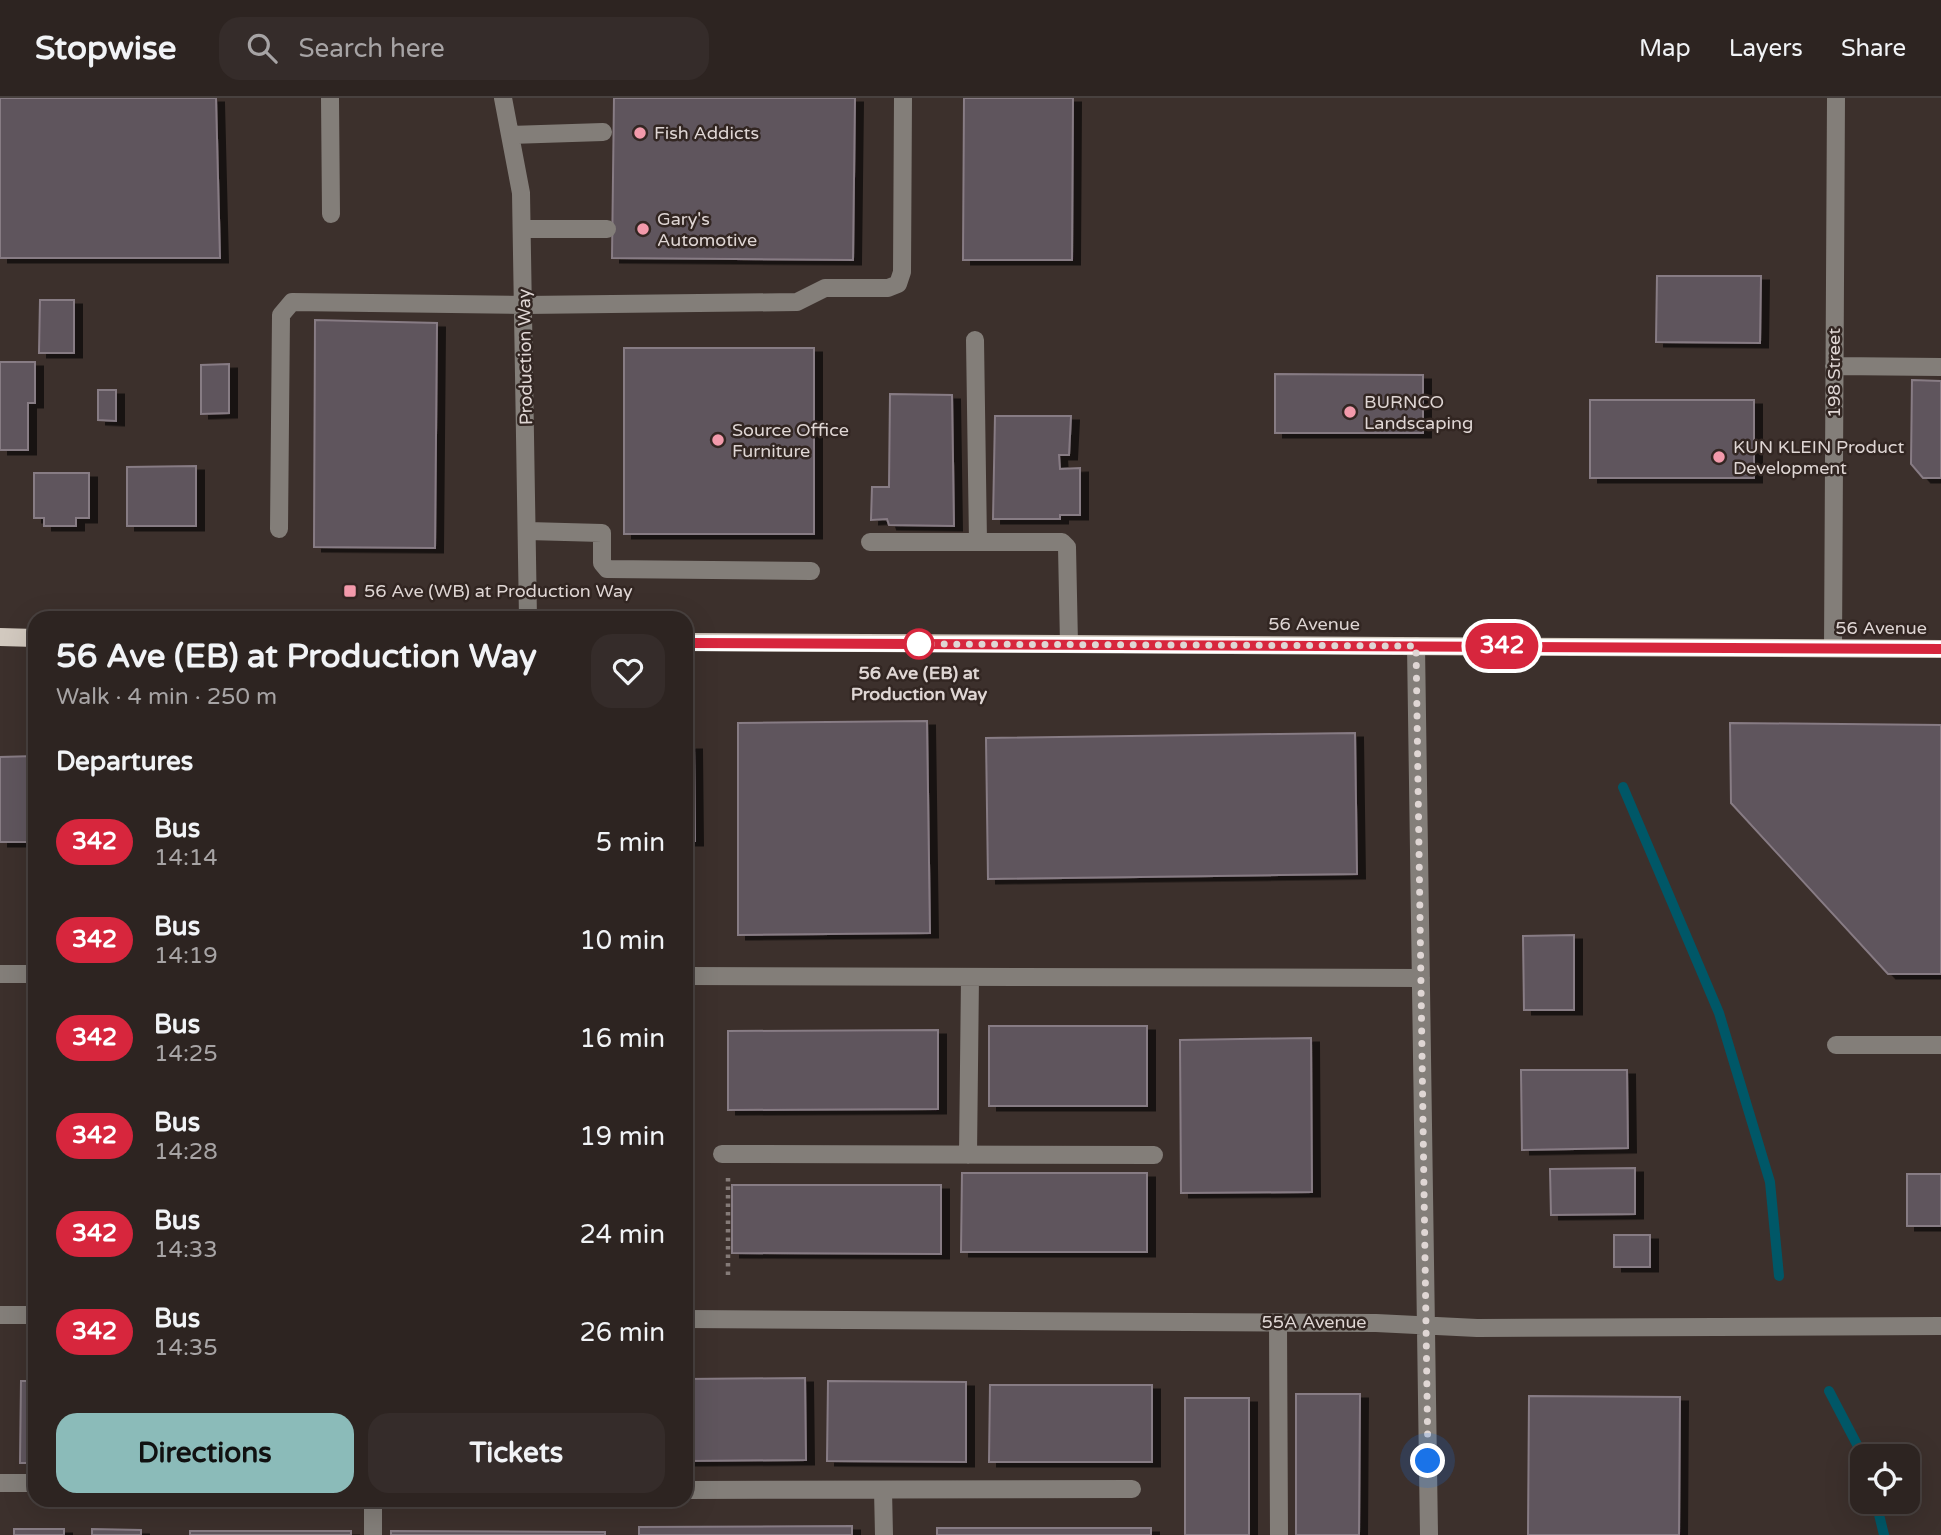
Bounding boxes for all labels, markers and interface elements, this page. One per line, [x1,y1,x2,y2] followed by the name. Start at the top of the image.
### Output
[219,17,709,80] search box
[35,29,177,68] text: Stopwise
[243,29,281,67] icon: search
[299,33,445,64] text: Search here
[1639,34,1691,63] text: Map
[1729,34,1803,63] text: Layers
[1841,34,1906,63] text: Share
[654,122,759,144] place label: Fish Addicts
[632,125,648,141] marker: Fish Addicts
[657,208,757,251] place label: Gary's Automotive
[635,221,651,237] marker: Gary's Automotive
[513,288,537,425] street label: Production Way
[1823,328,1845,418] street label: 198 Street
[1364,391,1473,434] place label: BURNCO Landscaping
[1342,404,1358,420] marker: BURNCO Landscaping
[732,419,849,462] place label: Source Office Furniture
[710,432,726,448] marker: Source Office Furniture
[1733,436,1904,479] place label: KUN KLEIN Product Development
[1711,449,1727,465] marker: KUN KLEIN Product Development
[364,580,633,602] place label: 56 Ave (WB) at Production Way
[342,583,358,599] marker: 56 Ave (WB) at Production Way
[1268,613,1360,635] street label: 56 Avenue
[1835,617,1927,639] street label: 56 Avenue
[1462,623,1542,669] line badge: 342
[904,629,934,659] marker: 56 Ave (EB) at Production Way
[1479,631,1525,660] text: 342
[591,634,665,708] button: heart
[56,637,537,676] text: 56 Ave (EB) at Production Way
[851,662,988,705] place label: 56 Ave (EB) at Production Way
[56,683,277,711] text: Walk · 4 min · 250 m
[56,746,193,777] text: Departures
[154,813,200,844] text: Bus
[72,827,117,856] text: 342
[596,827,665,858] text: 5 min
[154,844,218,872] text: 14:14
[154,911,200,942] text: Bus
[72,925,117,954] text: 342
[579,925,665,956] text: 10 min
[154,942,218,970] text: 14:19
[154,1009,200,1040] text: Bus
[72,1023,117,1052] text: 342
[579,1023,665,1054] text: 16 min
[154,1040,218,1068] text: 14:25
[154,1107,200,1138] text: Bus
[72,1121,117,1150] text: 342
[579,1121,665,1152] text: 19 min
[154,1138,218,1166] text: 14:28
[154,1205,200,1236] text: Bus
[72,1219,117,1248] text: 342
[579,1219,665,1250] text: 24 min
[154,1236,218,1264] text: 14:33
[154,1303,200,1334] text: Bus
[1261,1311,1367,1333] street label: 55A Avenue
[72,1317,117,1346] text: 342
[579,1317,665,1348] text: 26 min
[154,1334,218,1362] text: 14:35
[56,1413,354,1493] button: Directions
[368,1413,665,1493] button: Tickets
[1410,1443,1445,1478] your location
[1850,1444,1920,1514] map controls
[1850,1444,1920,1514] button: locate

